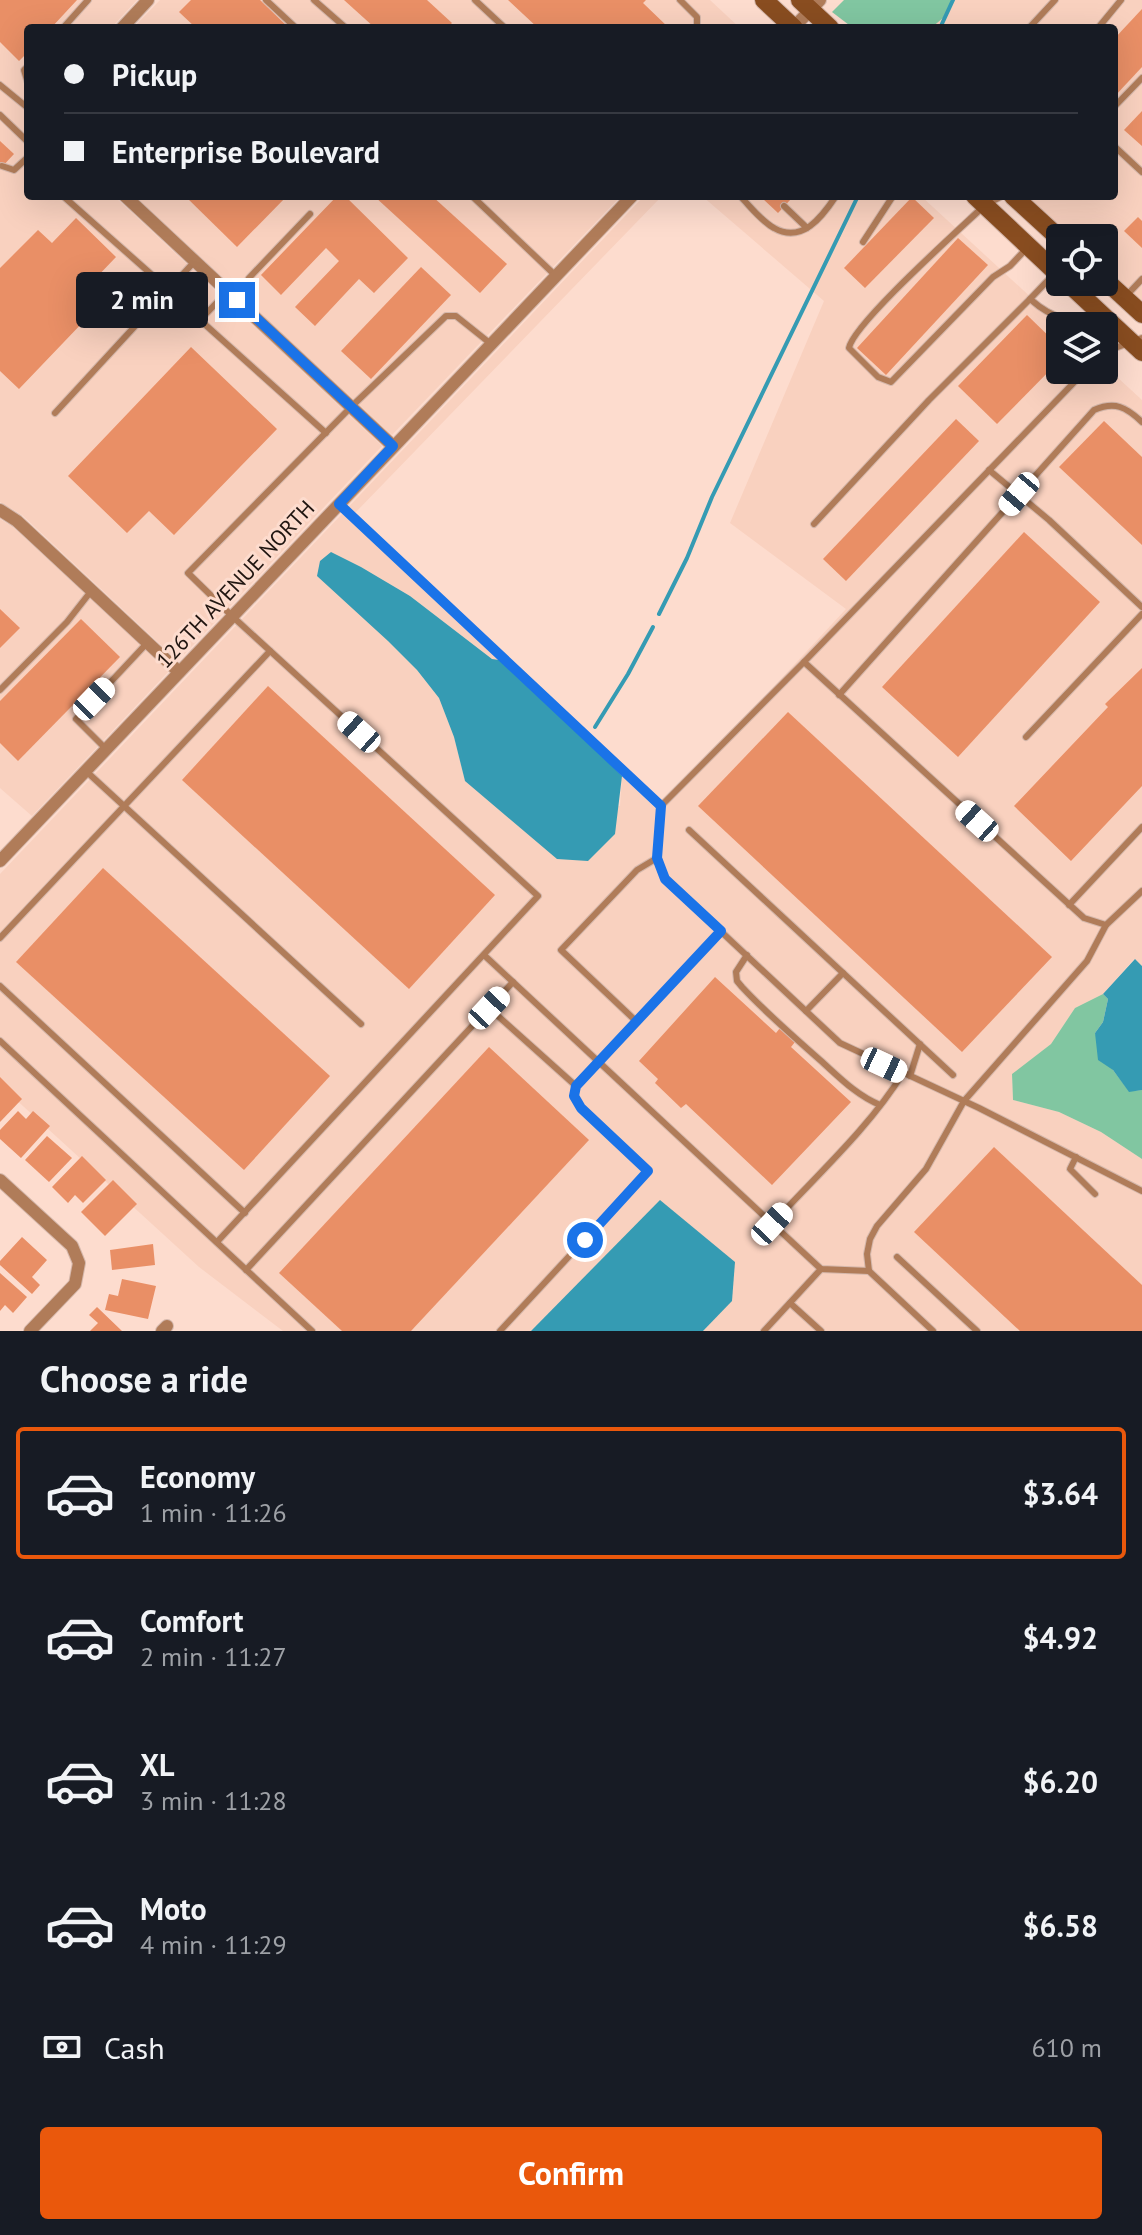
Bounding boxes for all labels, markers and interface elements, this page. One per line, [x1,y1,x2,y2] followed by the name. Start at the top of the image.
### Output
[112,55,197,94] text: Pickup
[112,132,380,171] text: Enterprise Boulevard
[1046,224,1118,384] map controls
[1046,224,1118,296] button: locate
[77,272,209,328] callout: 2 min
[219,282,255,318] route end
[110,283,174,316] text: 2 min
[1046,312,1118,384] button: layers
[994,468,1044,520] car
[150,494,320,674] street label: 126TH AVENUE NORTH
[69,673,119,725] car
[333,707,385,757] car
[951,796,1003,846] car
[464,982,514,1034] car
[857,1044,911,1086] car
[747,1198,797,1250] car
[567,1222,603,1258] route start
[40,1355,248,1402] text: Choose a ride
[44,1457,116,1529] icon: car
[140,1457,255,1496] text: Economy
[1023,1474,1098,1513] text: $3.64
[140,1496,287,1529] text: 1 min · 11:26
[44,1601,116,1673] icon: car
[140,1601,243,1640] text: Comfort
[1023,1618,1098,1657] text: $4.92
[140,1640,287,1673] text: 2 min · 11:27
[44,1745,116,1817] icon: car
[140,1745,174,1784] text: XL
[1023,1762,1098,1801] text: $6.20
[140,1784,287,1817] text: 3 min · 11:28
[44,1889,116,1961] icon: car
[140,1889,207,1928] text: Moto
[1023,1906,1098,1945] text: $6.58
[140,1928,287,1961] text: 4 min · 11:29
[40,2025,84,2069] icon: cash
[104,2028,165,2067] text: Cash
[1031,2031,1102,2064] text: 610 m
[40,2127,1102,2219] button: Confirm

